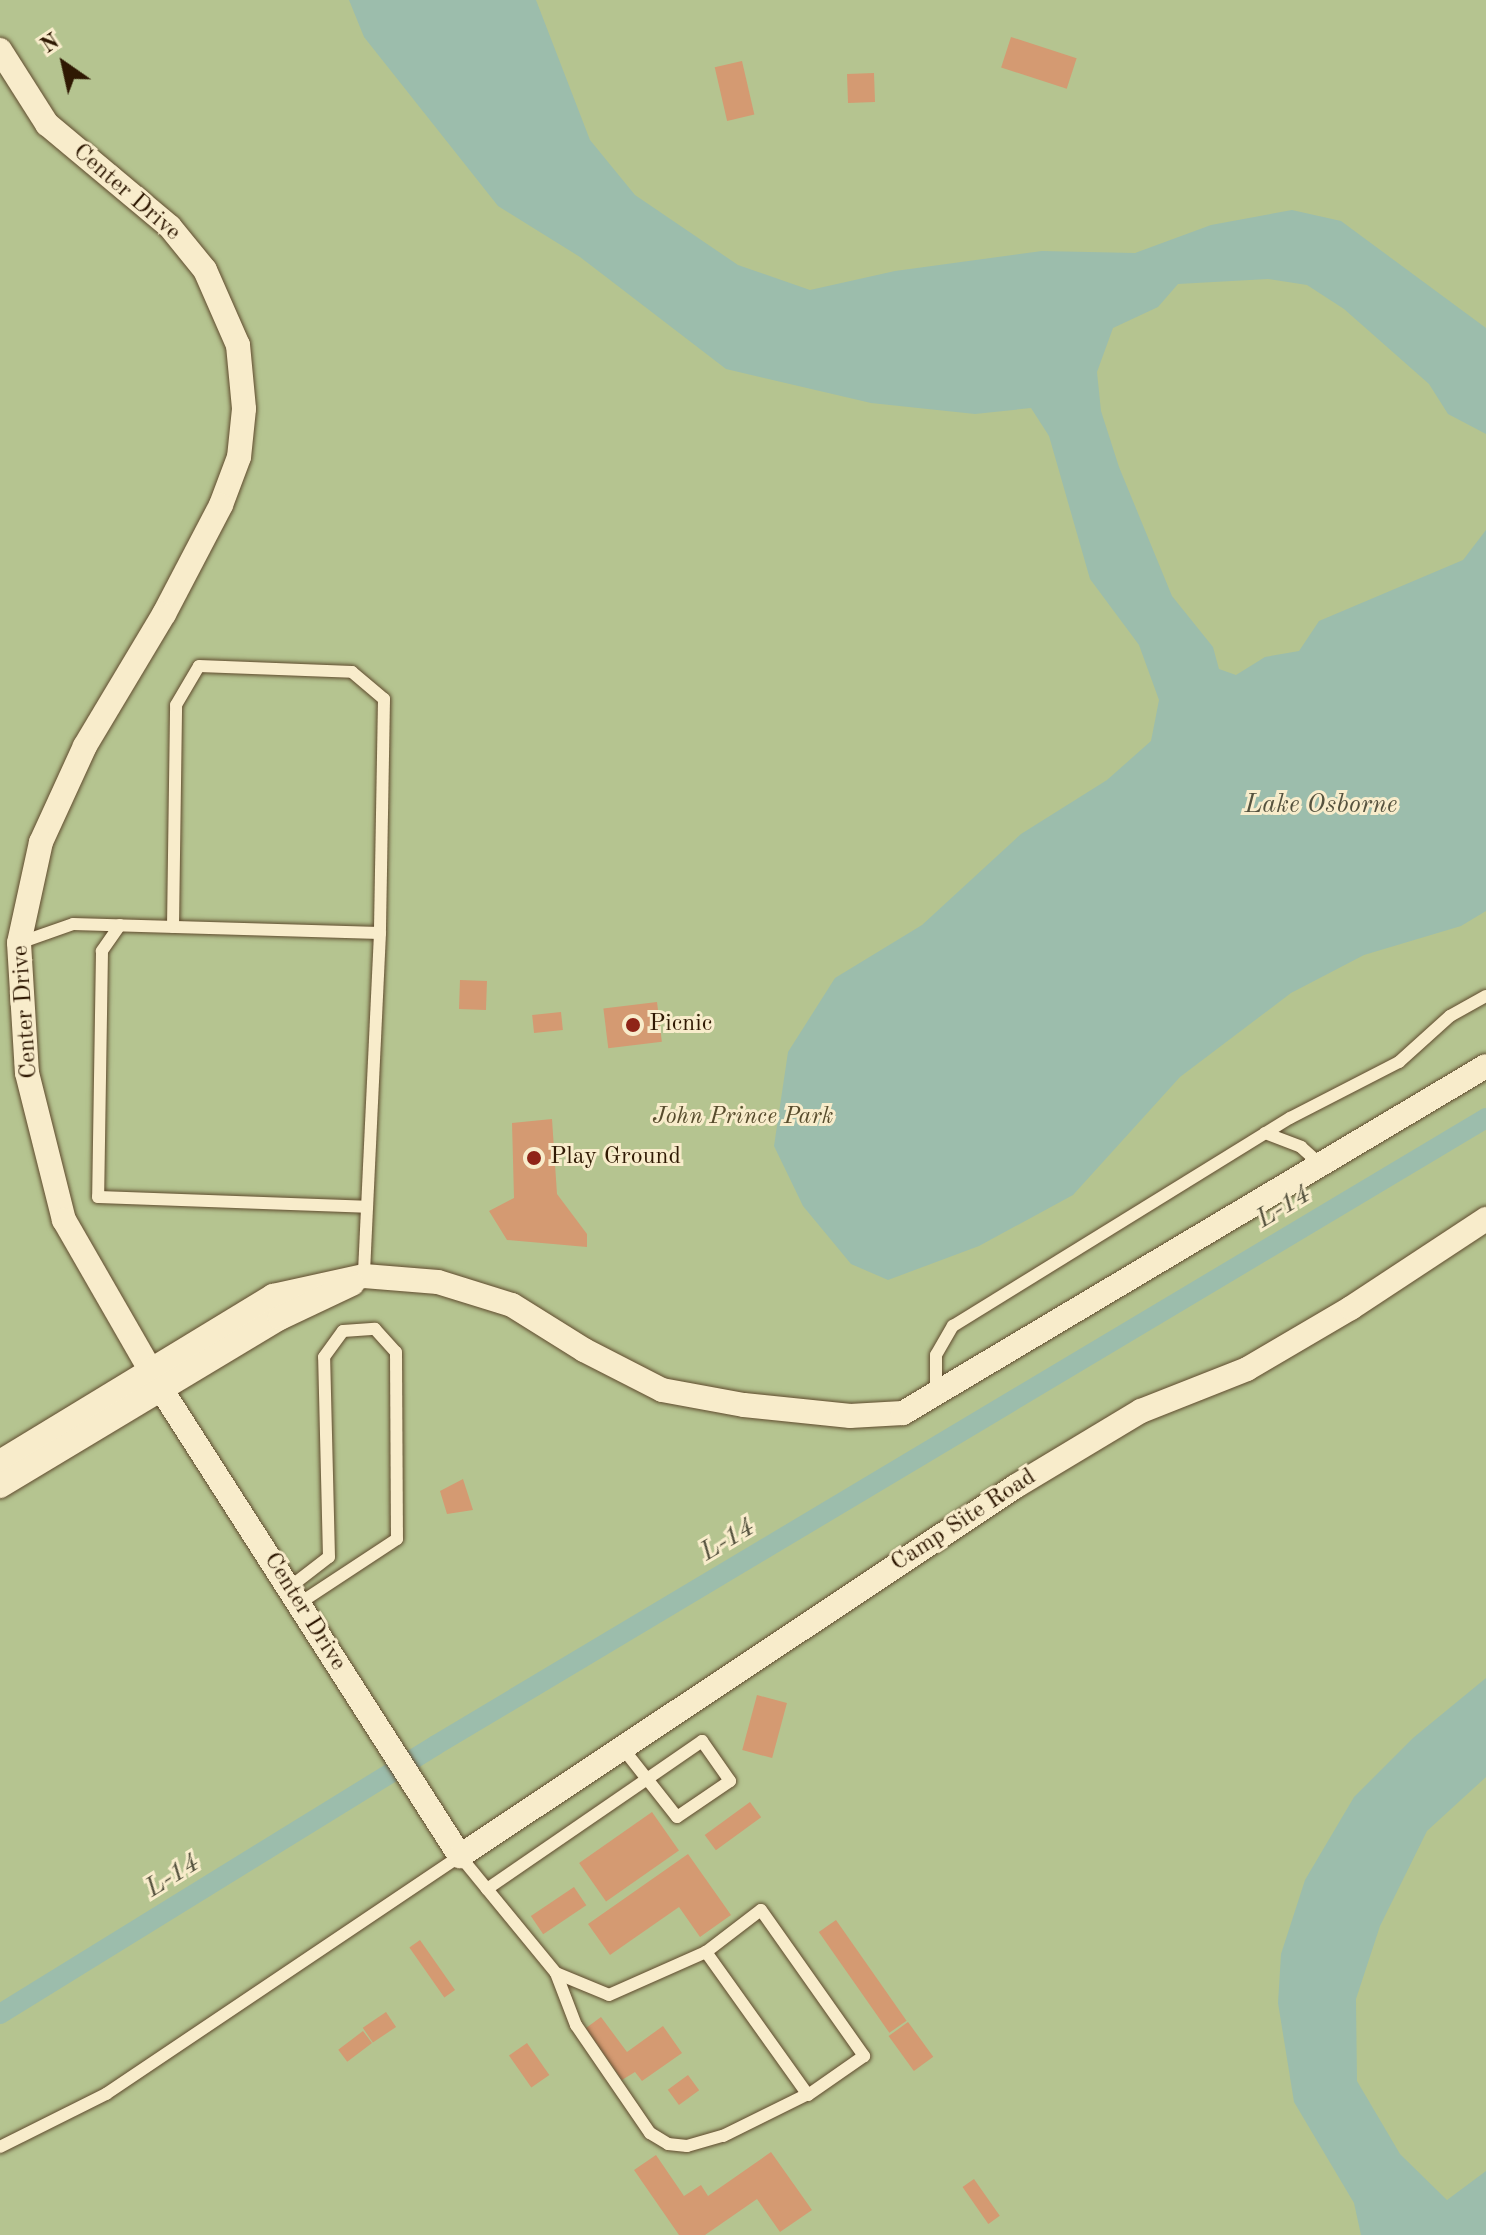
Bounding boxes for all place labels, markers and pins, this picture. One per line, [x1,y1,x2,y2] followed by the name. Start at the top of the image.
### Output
[649,1011,712,1039] place label: Picnic
[624,1016,642,1034] marker: Picnic
[550,1144,681,1172] place label: Play Ground
[525,1149,543,1167] marker: Play Ground

